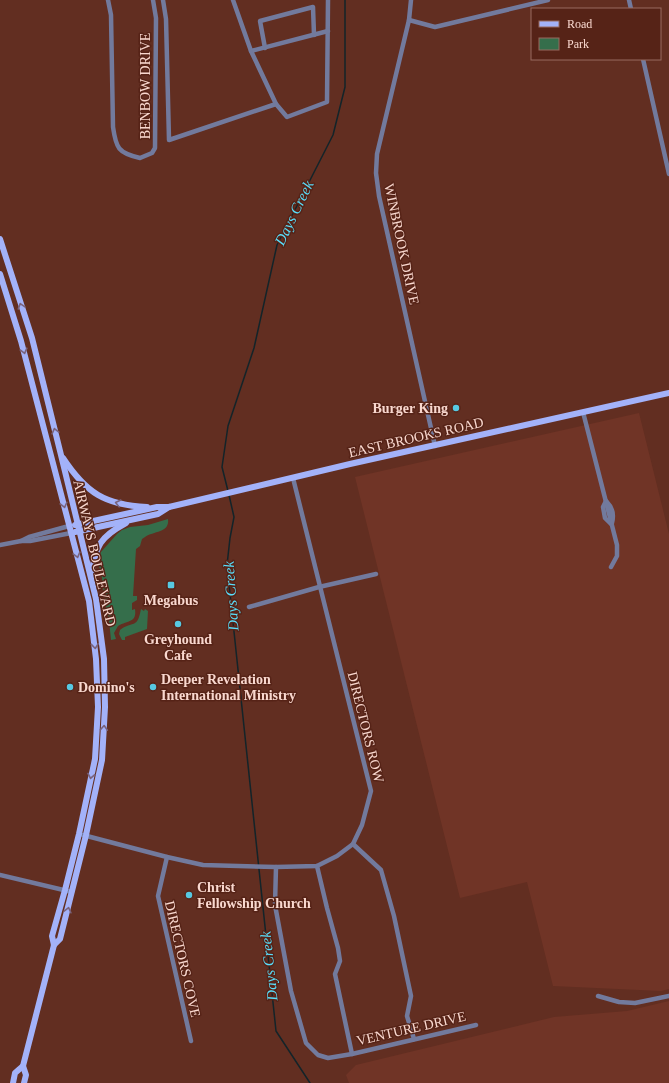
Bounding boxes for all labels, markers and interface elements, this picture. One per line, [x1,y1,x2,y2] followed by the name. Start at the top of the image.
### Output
[531,8,661,60] legend
[567,17,592,31] text: Road
[138,33,153,139] street label: BENBOW DRIVE
[567,37,589,51] text: Park
[271,178,317,249] water label: Days Creek
[381,182,422,306] street label: WINBROOK DRIVE
[17,302,26,309] one-way arrow
[19,348,28,355] one-way arrow
[372,401,448,416] place label: Burger King
[451,403,461,413] marker: Burger King
[347,415,485,460] street label: EAST BROOKS ROAD
[51,428,60,435] one-way arrow
[70,478,119,628] street label: AIRWAYS BOULEVARD
[115,500,121,508] one-way arrow
[59,501,68,508] one-way arrow
[72,552,81,559] one-way arrow
[221,560,241,632] water label: Days Creek
[166,580,176,590] marker: Megabus
[144,593,199,608] place label: Megabus
[173,619,183,629] marker: Greyhound Cafe
[144,632,212,663] place label: Greyhound Cafe
[91,643,100,650] one-way arrow
[344,670,387,785] street label: DIRECTORS ROW
[161,672,296,703] place label: Deeper Revelation International Ministry
[78,680,135,695] place label: Domino's
[65,682,75,692] marker: Domino's
[148,682,158,692] marker: Deeper Revelation International Ministry
[99,725,108,731] one-way arrow
[88,773,96,779] one-way arrow
[197,880,311,911] place label: Christ Fellowship Church
[184,890,194,900] marker: Christ Fellowship Church
[162,899,203,1019] street label: DIRECTORS COVE
[63,907,72,914] one-way arrow
[257,930,281,1003] water label: Days Creek
[355,1009,467,1048] street label: VENTURE DRIVE

